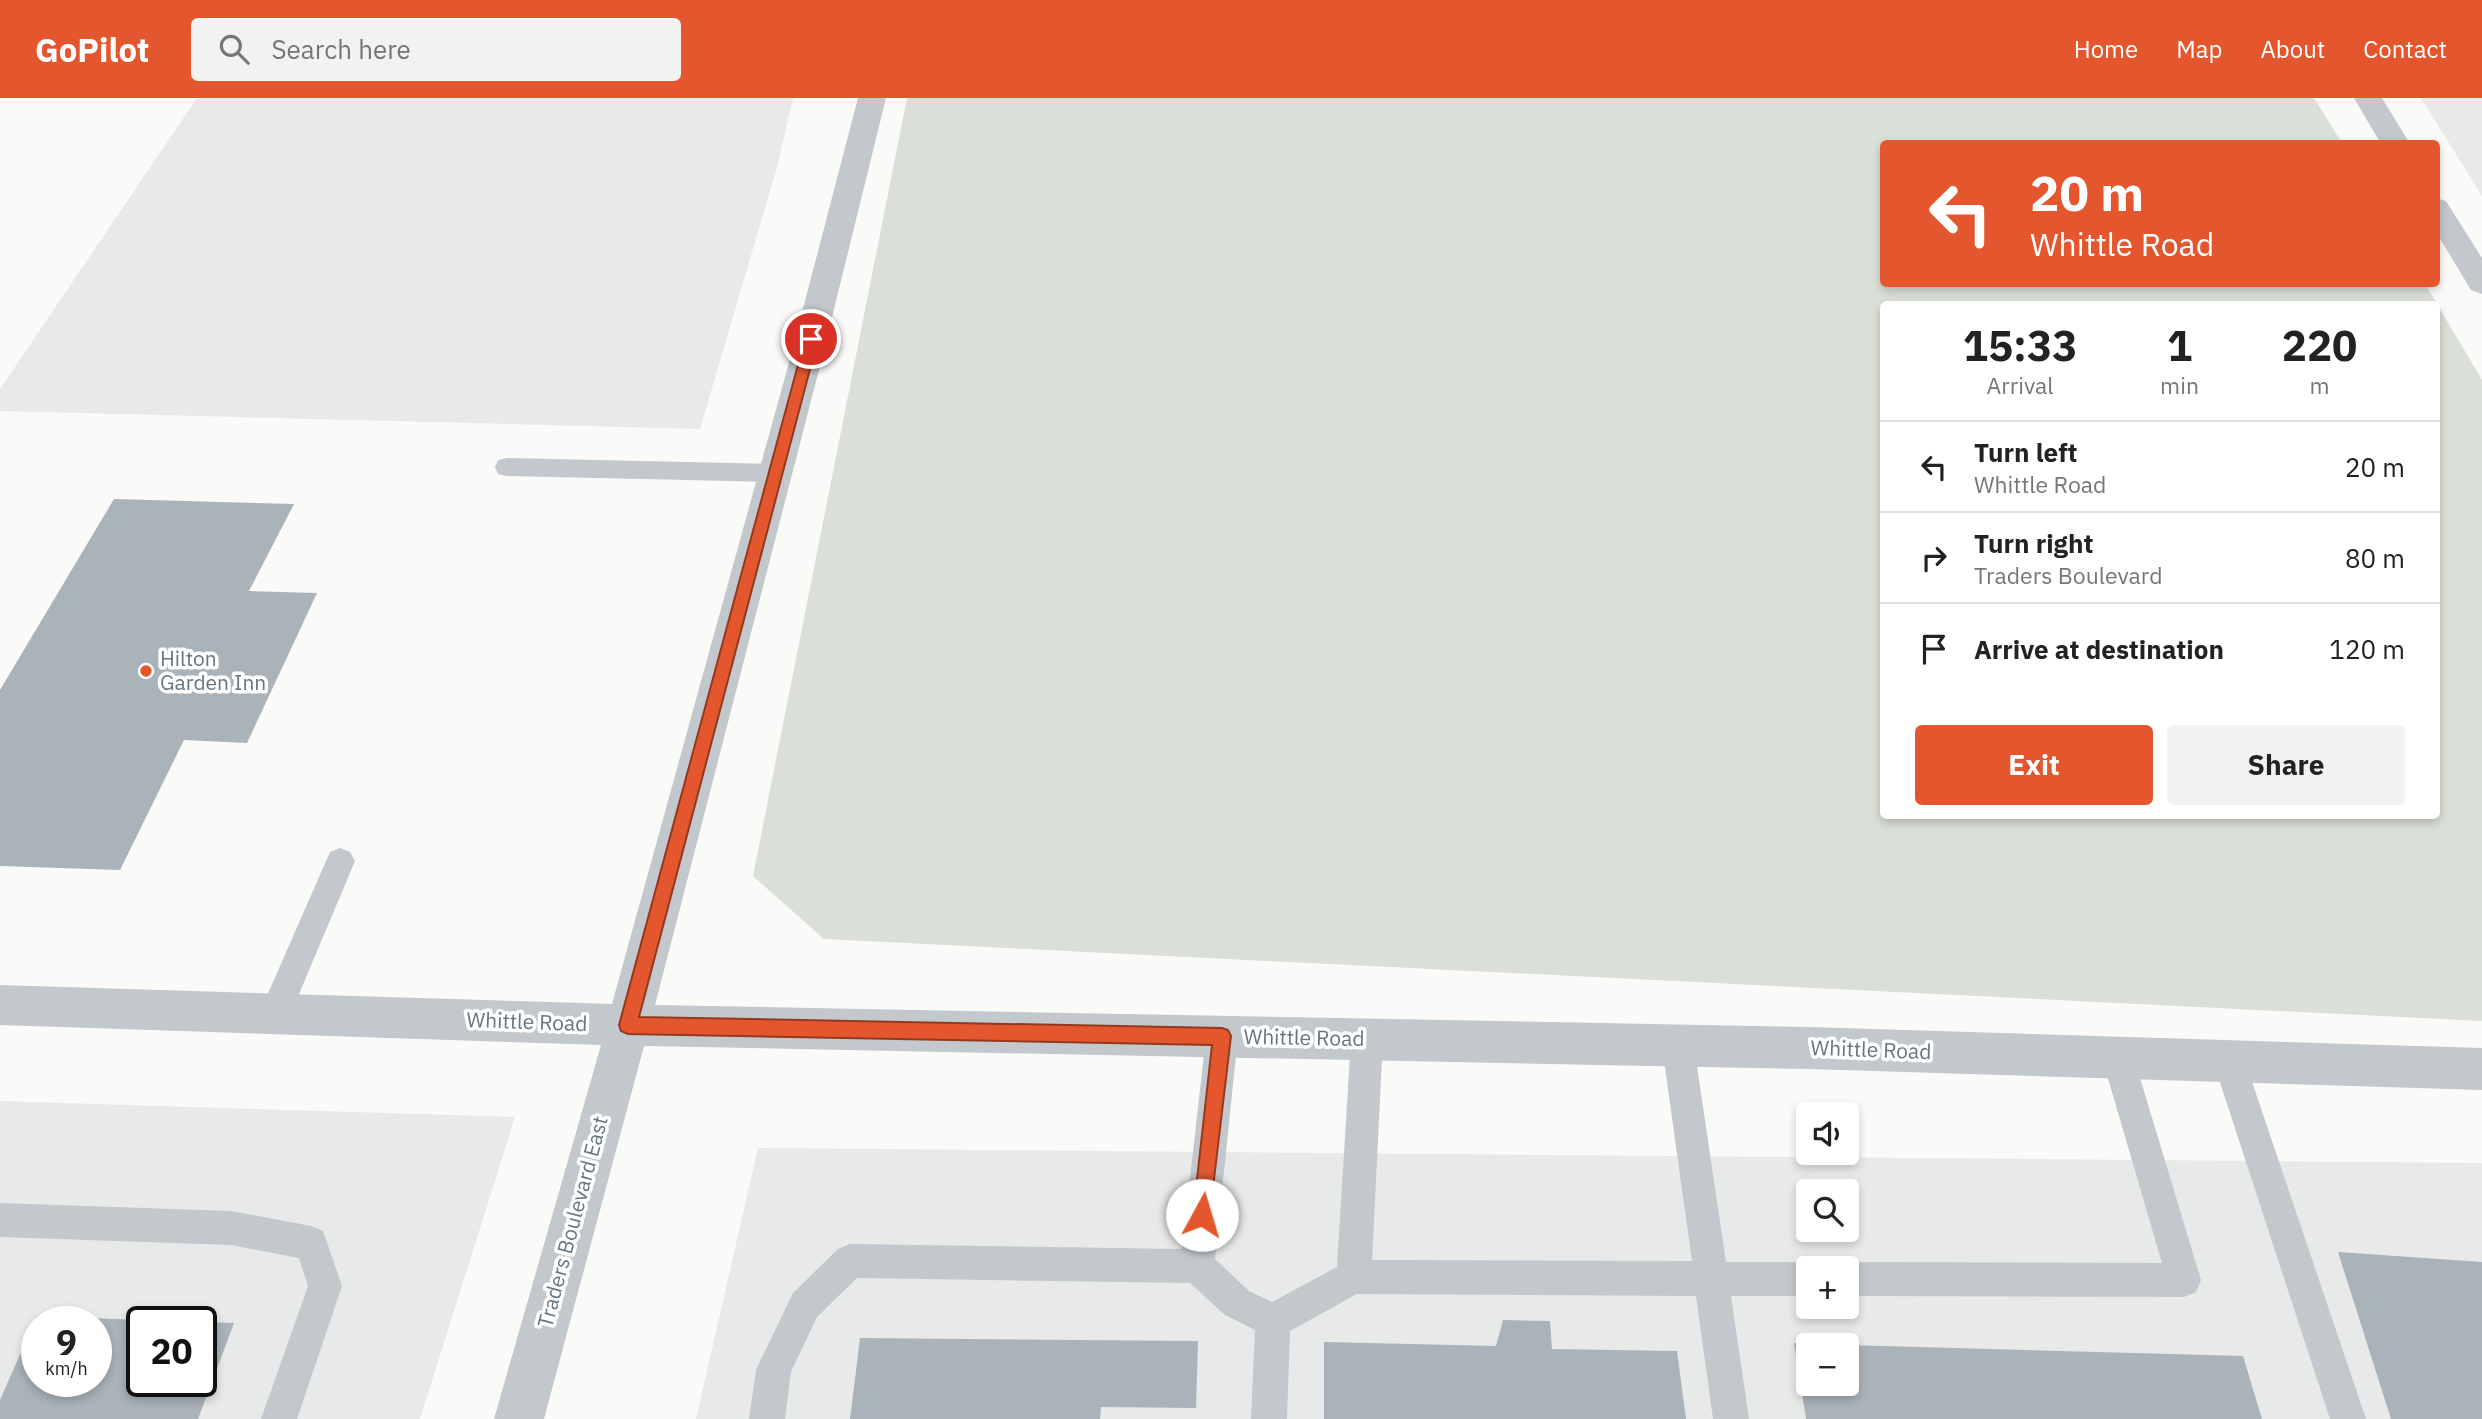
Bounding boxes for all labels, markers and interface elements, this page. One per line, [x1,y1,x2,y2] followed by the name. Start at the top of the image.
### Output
[191,18,681,81] search box
[35,28,149,71] text: GoPilot
[215,30,253,68] icon: search
[271,32,411,66] text: Search here
[2074,33,2138,65] text: Home
[2176,33,2222,65] text: Map
[2260,33,2325,65] text: About
[2363,33,2447,65] text: Contact
[2030,161,2144,224] text: 20 m
[1915,168,2006,259] icon: left
[2030,223,2214,265] text: Whittle Road
[781,309,841,369] pin
[1963,318,2077,373] text: 15:33
[2167,318,2192,373] text: 1
[2282,318,2357,373] text: 220
[792,320,830,358] icon: arrive
[1987,370,2054,400] text: Arrival
[2160,370,2199,400] text: min
[2309,370,2330,400] text: m
[1974,435,2077,469] text: Turn left
[1915,448,1953,486] icon: left
[2345,450,2405,484] text: 20 m
[1974,469,2106,499] text: Whittle Road
[1974,526,2093,560] text: Turn right
[1915,539,1953,577] icon: right
[2345,541,2405,575] text: 80 m
[1974,560,2163,590] text: Traders Boulevard
[1915,630,1953,668] icon: arrive
[1974,632,2224,666] text: Arrive at destination
[2329,632,2405,666] text: 120 m
[160,644,266,696] place label: Hilton Garden Inn
[138,663,154,679] marker: Hilton Garden Inn
[1915,725,2153,805] button: Exit
[2167,725,2405,805] button: Share
[466,1005,588,1037] street label: Whittle Road
[1243,1022,1365,1052] street label: Whittle Road
[1810,1033,1932,1065] street label: Whittle Road
[1796,1102,1859,1396] map controls
[1796,1102,1859,1165] button: sound
[530,1113,614,1331] street label: Traders Boulevard East
[1165,1178,1239,1252] position arrow
[1796,1179,1859,1242] button: search
[1796,1256,1859,1319] button: +
[126,1306,217,1397] speed limit sign: 20
[56,1319,77,1365] text: 9
[1796,1333,1859,1396] button: −
[45,1357,88,1380] text: km/h

